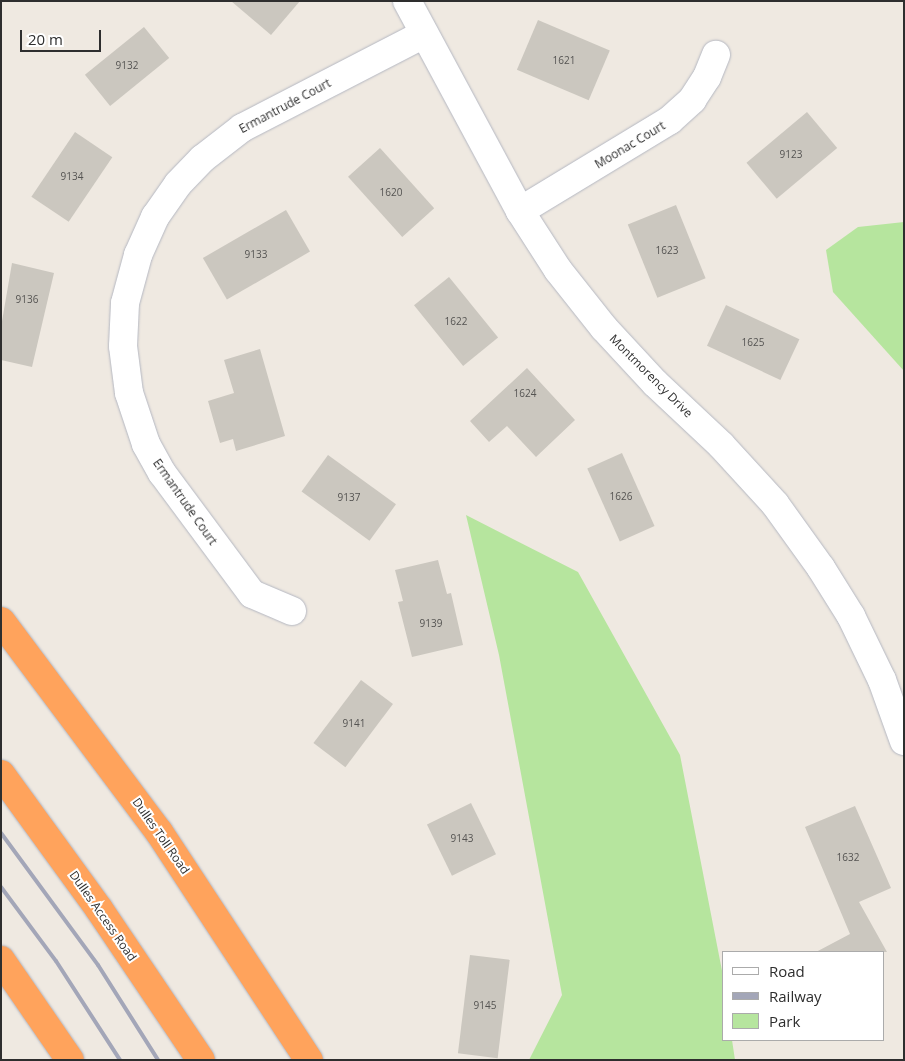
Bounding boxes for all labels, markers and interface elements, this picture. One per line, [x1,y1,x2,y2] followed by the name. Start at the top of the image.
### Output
[22,20,104,52] scale bar
[28,29,63,49] text: 20 m
[553,55,575,67] house number: 1621
[116,60,138,72] house number: 9132
[237,76,333,136] street label: Ermantrude Court
[592,118,668,172] street label: Moonac Court
[780,149,802,161] house number: 9123
[61,171,83,183] house number: 9134
[380,187,402,199] house number: 1620
[656,245,678,257] house number: 1623
[245,249,267,261] house number: 9133
[16,294,38,306] house number: 9136
[445,316,467,328] house number: 1622
[607,332,695,420] street label: Montmorency Drive
[742,337,764,349] house number: 1625
[514,388,536,400] house number: 1624
[150,456,220,548] street label: Ermantrude Court
[610,491,632,503] house number: 1626
[338,492,360,504] house number: 9137
[420,618,442,630] house number: 9139
[343,718,365,730] house number: 9141
[129,795,193,877] street label: Dulles Toll Road
[451,833,473,845] house number: 9143
[837,852,859,864] house number: 1632
[66,868,140,964] street label: Dulles Access Road
[722,951,885,1041] legend
[769,961,805,981] text: Road
[769,986,822,1006] text: Railway
[474,1000,496,1012] house number: 9145
[769,1011,800,1031] text: Park

